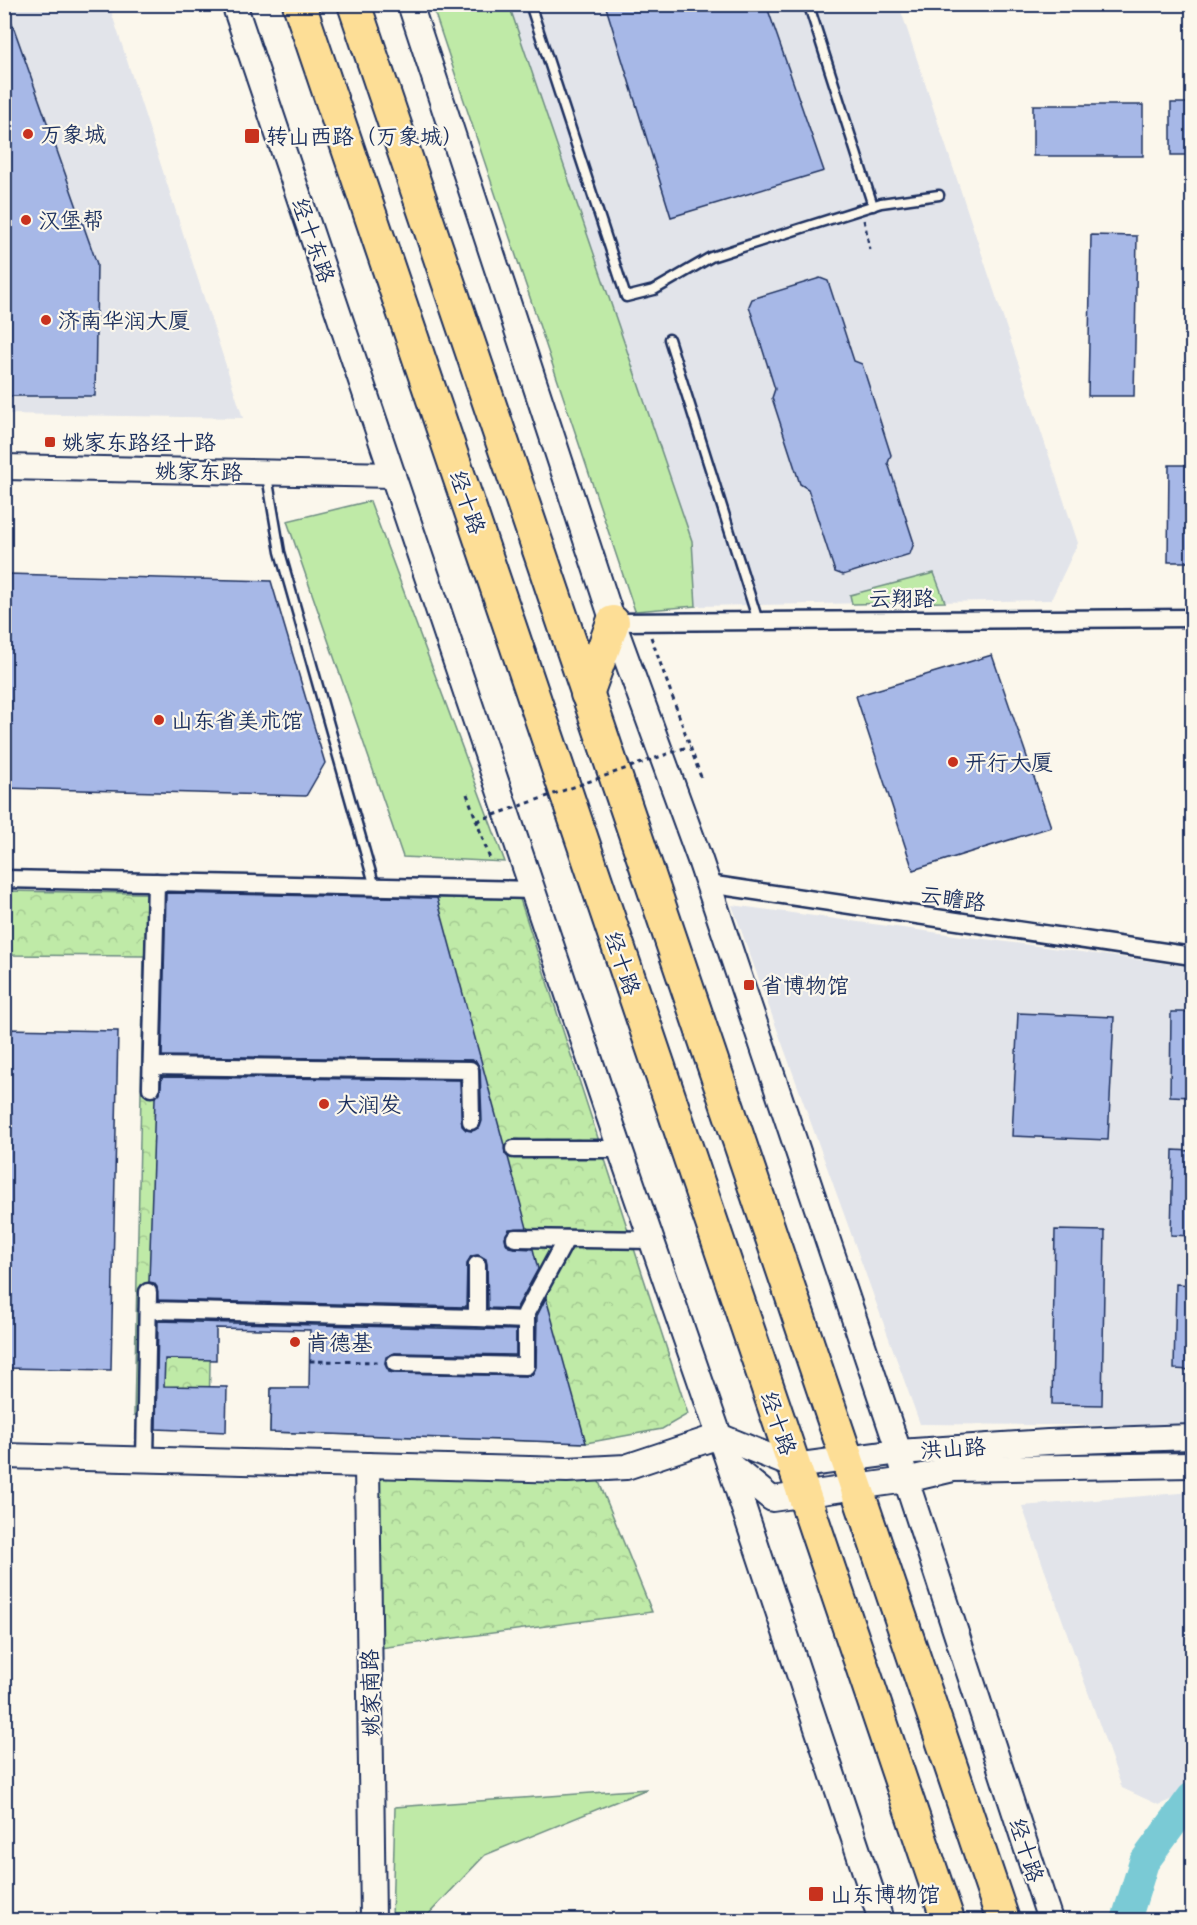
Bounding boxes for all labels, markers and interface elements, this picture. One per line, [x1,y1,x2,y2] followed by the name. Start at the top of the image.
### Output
[40,120,106,151] place label: 万象城
[266,122,464,153] place label: 转山西路（万象城）
[21,127,35,141] marker: 万象城
[243,127,261,145] marker: 转山西路（万象城）
[284,194,342,287] street label: 经十东路
[38,206,104,237] place label: 汉堡帮
[19,213,33,227] marker: 汉堡帮
[58,306,190,337] place label: 济南华润大厦
[39,313,53,327] marker: 济南华润大厦
[62,428,216,459] place label: 姚家东路经十路
[43,435,57,449] marker: 姚家东路经十路
[155,456,243,489] street label: 姚家东路
[441,466,492,539] street label: 经十路
[869,584,935,615] street label: 云翔路
[171,706,303,737] place label: 山东省美术馆
[152,713,166,727] marker: 山东省美术馆
[965,748,1053,779] place label: 开行大厦
[946,755,960,769] marker: 开行大厦
[918,880,988,919] street label: 云瞻路
[596,927,647,1000] street label: 经十路
[761,971,849,1002] place label: 省博物馆
[742,978,756,992] marker: 省博物馆
[336,1090,402,1121] place label: 大润发
[317,1097,331,1111] marker: 大润发
[307,1328,373,1359] place label: 肯德基
[288,1335,302,1349] marker: 肯德基
[752,1387,803,1460] street label: 经十路
[919,1432,987,1467] street label: 洪山路
[355,1649,388,1737] street label: 姚家南路
[1001,1814,1051,1887] street label: 经十路
[830,1880,940,1911] place label: 山东博物馆
[807,1885,825,1903] marker: 山东博物馆

